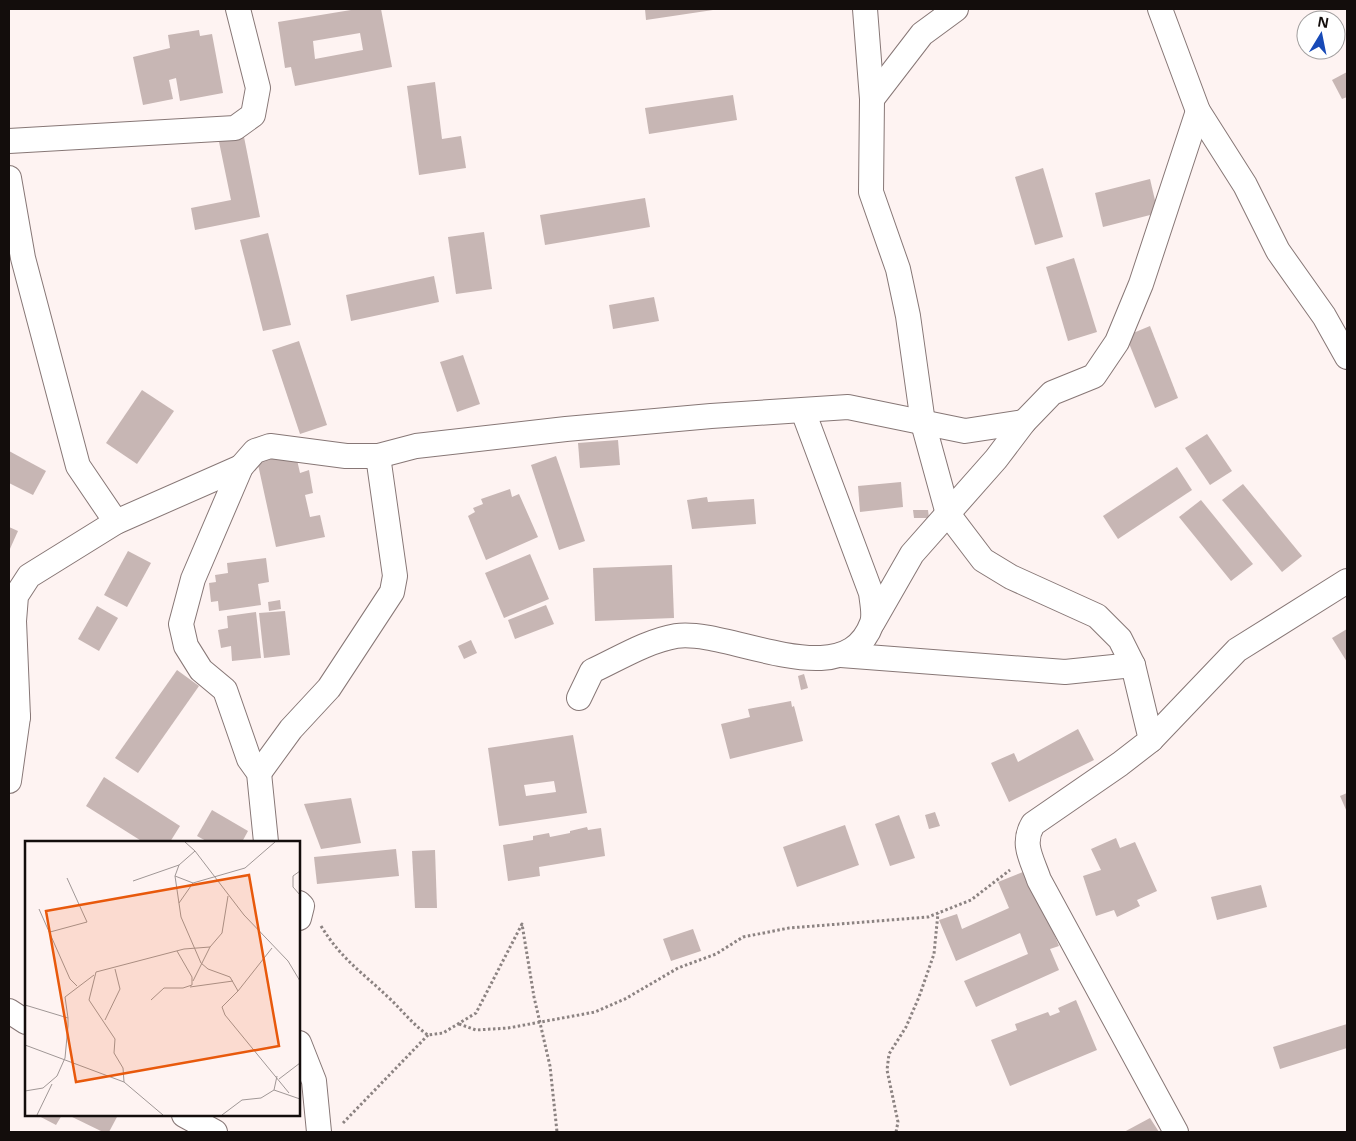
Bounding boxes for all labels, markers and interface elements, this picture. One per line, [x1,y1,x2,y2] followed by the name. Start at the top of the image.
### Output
[1296,10,1346,60] north arrow
[1316,11,1331,32] text: N
[25,841,300,1116] inset map

